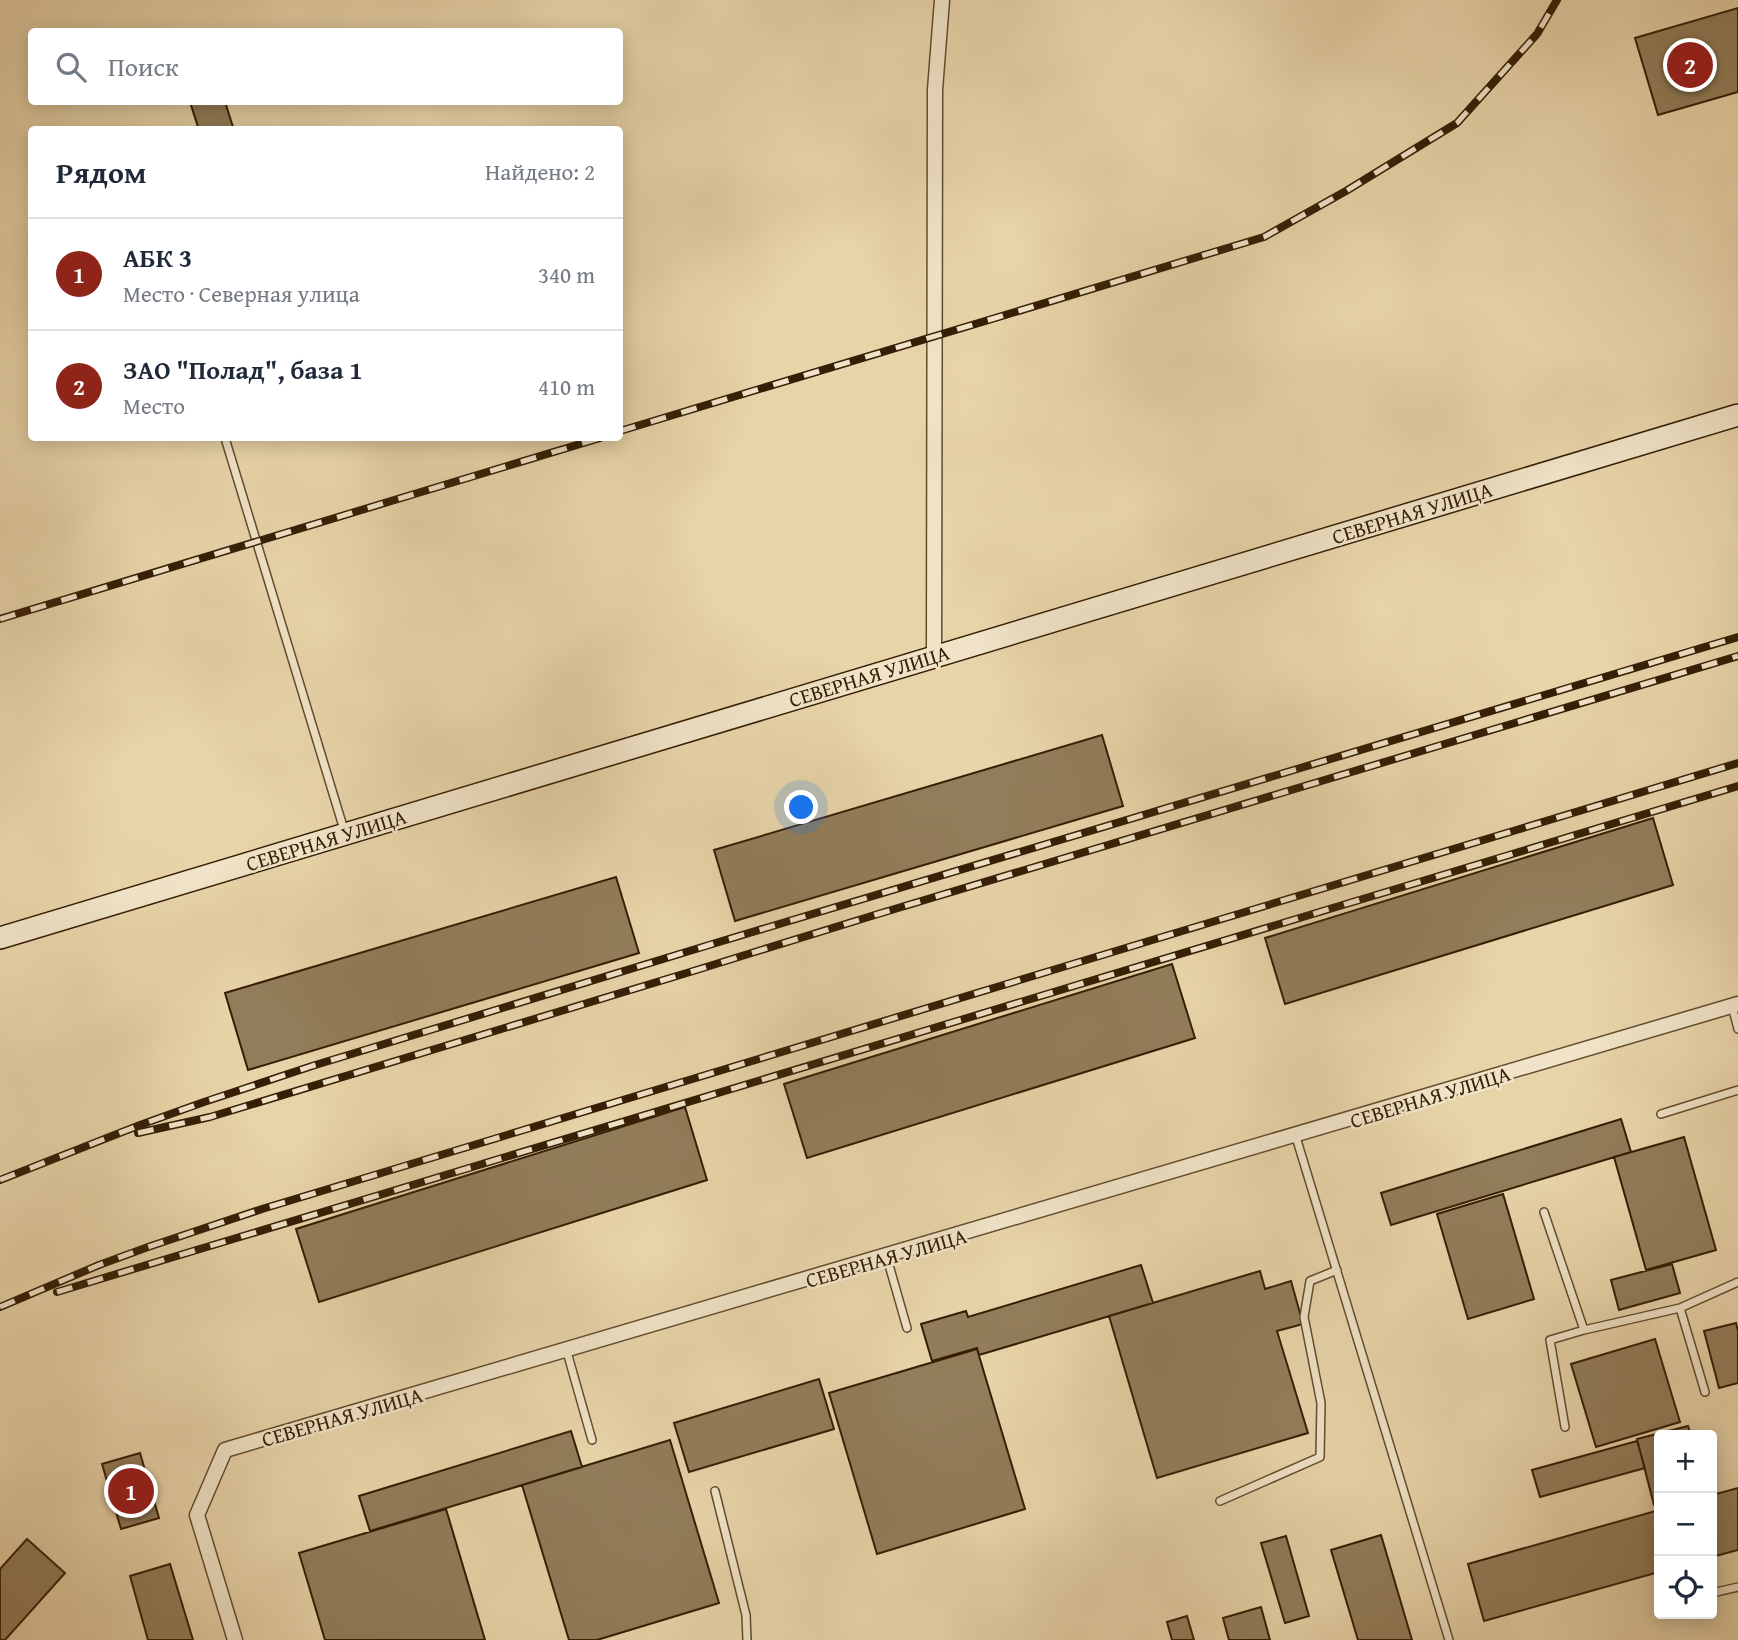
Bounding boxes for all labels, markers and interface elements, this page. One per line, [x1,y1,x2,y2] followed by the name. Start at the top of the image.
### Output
[28,28,623,105] search box
[1667,39,1713,91] pin: 2
[108,47,179,86] text: Поиск
[52,48,90,86] icon: search
[56,150,147,194] text: Рядом
[485,155,595,188] text: Найдено: 2
[123,238,192,277] text: АБК 3
[73,258,85,291] text: 1
[538,258,595,291] text: 340 m
[123,277,360,310] text: Место · Северная улица
[123,350,363,389] text: ЗАО "Полад", база 1
[73,370,85,403] text: 2
[538,370,595,403] text: 410 m
[123,389,185,422] text: Место
[1328,474,1496,552] street label: СЕВЕРНАЯ УЛИЦА
[785,637,953,715] street label: СЕВЕРНАЯ УЛИЦА
[784,790,818,824] your location
[242,801,410,879] street label: СЕВЕРНАЯ УЛИЦА
[1346,1058,1514,1136] street label: СЕВЕРНАЯ УЛИЦА
[802,1220,970,1296] street label: СЕВЕРНАЯ УЛИЦА
[258,1379,426,1455] street label: СЕВЕРНАЯ УЛИЦА
[1654,1430,1717,1619] map controls
[1654,1430,1717,1493] button: +
[108,1465,154,1517] pin: 1
[1654,1493,1717,1556] button: −
[1654,1556,1717,1619] button: locate

